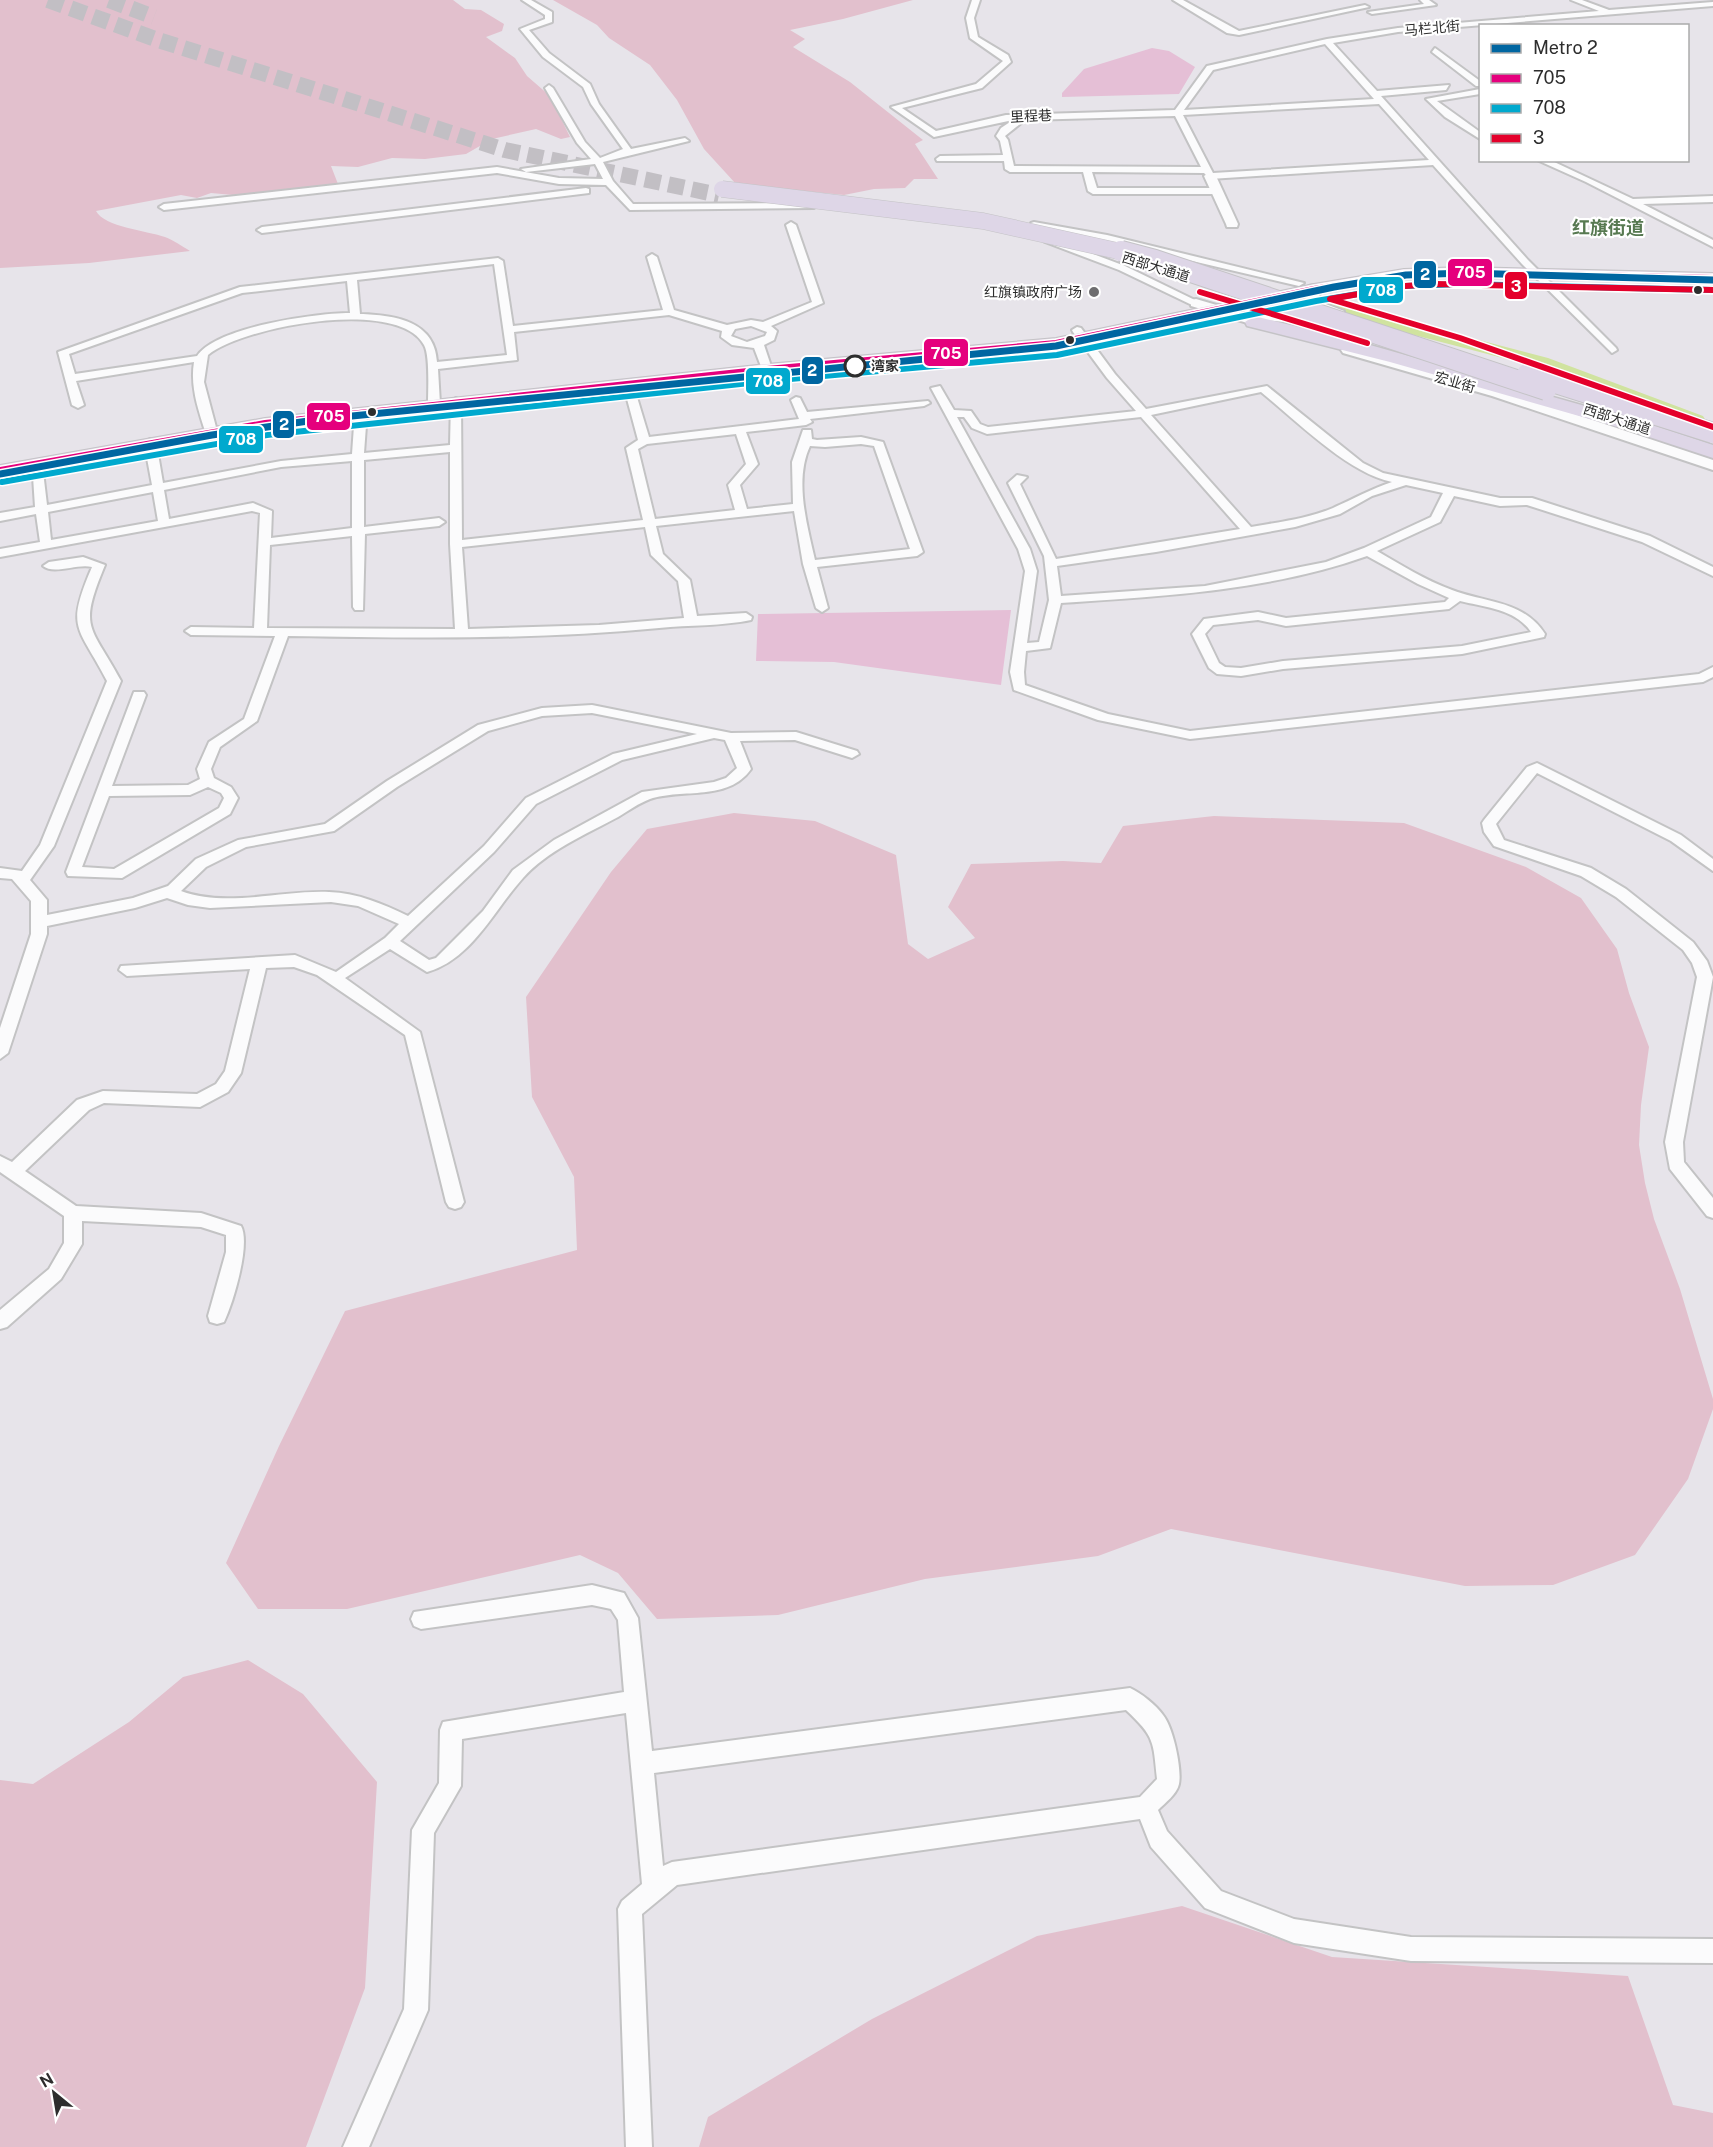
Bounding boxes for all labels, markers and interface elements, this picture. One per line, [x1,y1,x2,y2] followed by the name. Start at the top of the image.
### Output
[1403,18,1461,38] street label: 马栏北街
[1479,24,1689,162] legend
[1533,37,1598,58] text: Metro 2
[1533,67,1566,88] text: 705
[1533,97,1566,118] text: 708
[1010,107,1052,125] street label: 里程巷
[1533,127,1544,148] text: 3
[1572,217,1644,238] district label: 红旗街道
[1120,249,1192,285] street label: 西部大通道
[1447,258,1493,287] line badge: 705
[1413,260,1437,289] line badge: 2
[1455,263,1486,282] text: 705
[1420,265,1430,284] text: 2
[1504,271,1528,300] line badge: 3
[1358,276,1404,304] line badge: 708
[1511,277,1521,296] text: 3
[1366,281,1397,300] text: 708
[984,284,1082,300] place label: 红旗镇政府广场
[1692,284,1704,296] unlabelled marker
[1087,285,1101,299] marker: 红旗镇政府广场
[1064,334,1076,346] unlabelled marker
[923,338,969,367] line badge: 705
[931,344,962,363] text: 705
[844,355,866,377] marker: 湾家
[801,356,824,385] line badge: 2
[871,358,899,374] place label: 湾家
[807,361,817,380] text: 2
[745,367,791,395] line badge: 708
[1433,369,1477,395] street label: 宏业街
[753,372,784,391] text: 708
[1581,401,1653,437] street label: 西部大通道
[306,402,351,431] line badge: 705
[366,406,378,418] unlabelled marker
[314,407,345,426] text: 705
[272,410,295,439] line badge: 2
[279,415,289,434] text: 2
[218,425,264,454] line badge: 708
[226,430,257,449] text: 708
[24,2063,84,2123] north arrow
[37,2069,57,2092] text: N

